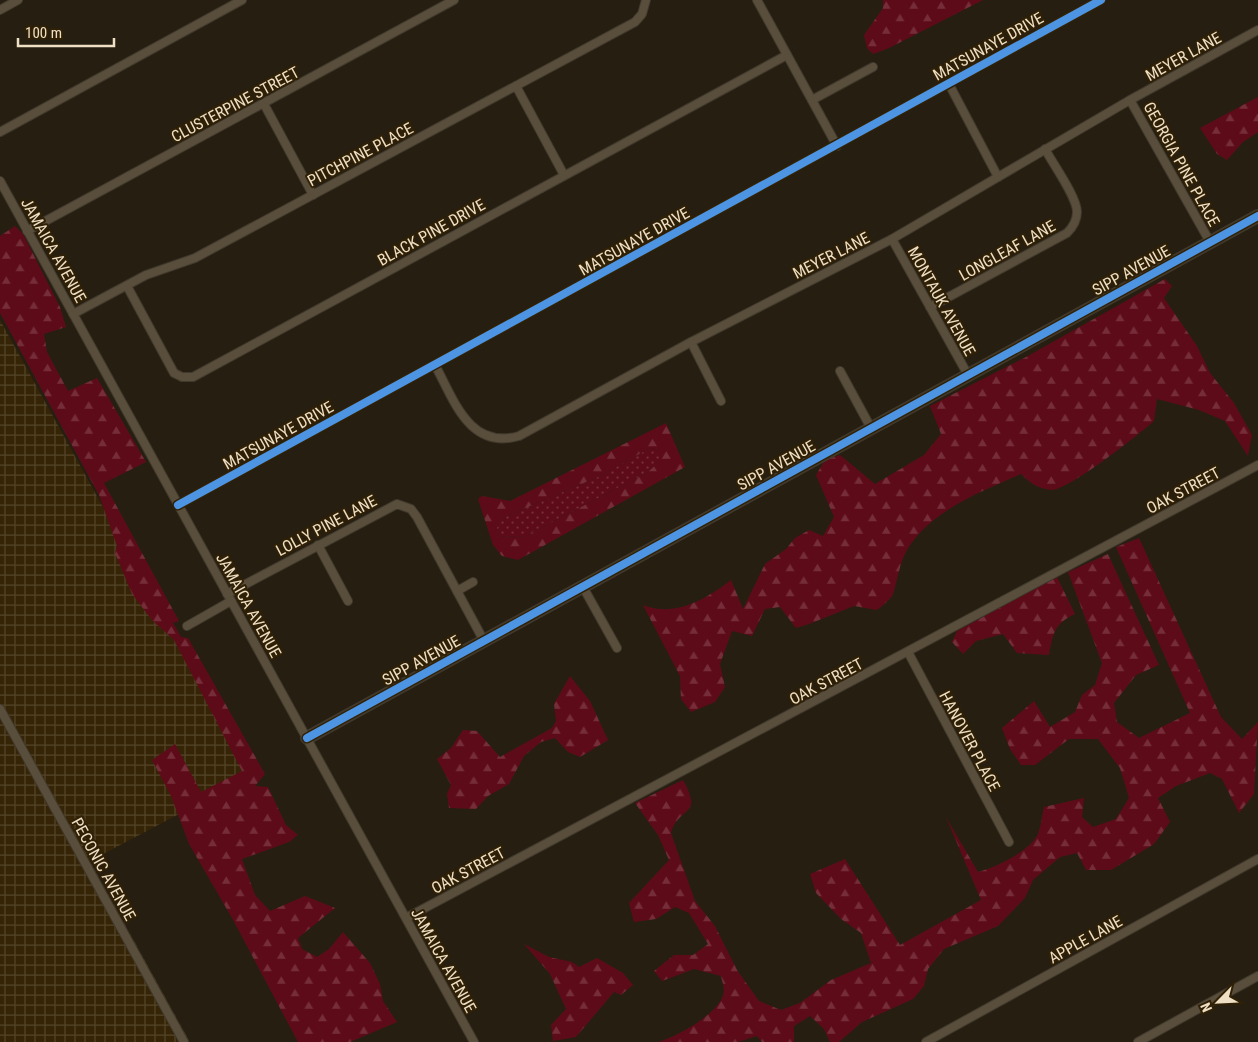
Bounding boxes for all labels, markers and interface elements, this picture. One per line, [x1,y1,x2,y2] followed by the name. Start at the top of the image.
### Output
[930,8,1047,85] street label: MATSUNAYE DRIVE
[18,15,114,47] scale bar
[25,24,62,42] text: 100 m
[1142,28,1224,85] street label: MEYER LANE
[168,63,302,146] street label: CLUSTERPINE STREET
[1140,99,1224,230] street label: GEORGIA PINE PLACE
[304,119,416,190] street label: PITCHPINE PLACE
[17,195,90,306] street label: JAMAICA AVENUE
[374,195,488,270] street label: BLACK PINE DRIVE
[576,203,693,280] street label: MATSUNAYE DRIVE
[956,216,1059,285] street label: LONGLEAF LANE
[790,228,873,283] street label: MEYER LANE
[1089,241,1174,300] street label: SIPP AVENUE
[904,243,979,359] street label: MONTAUK AVENUE
[220,397,337,474] street label: MATSUNAYE DRIVE
[734,436,819,495] street label: SIPP AVENUE
[1143,463,1223,518] street label: OAK STREET
[273,491,380,560] street label: LOLLY PINE LANE
[212,550,285,661] street label: JAMAICA AVENUE
[379,631,464,690] street label: SIPP AVENUE
[786,654,866,709] street label: OAK STREET
[935,688,1004,795] street label: HANOVER PLACE
[68,815,140,924] street label: PECONIC AVENUE
[428,843,508,898] street label: OAK STREET
[407,905,480,1016] street label: JAMAICA AVENUE
[1045,911,1125,967] street label: APPLE LANE
[1193,977,1243,1027] north arrow
[1197,1000,1215,1014] text: N

